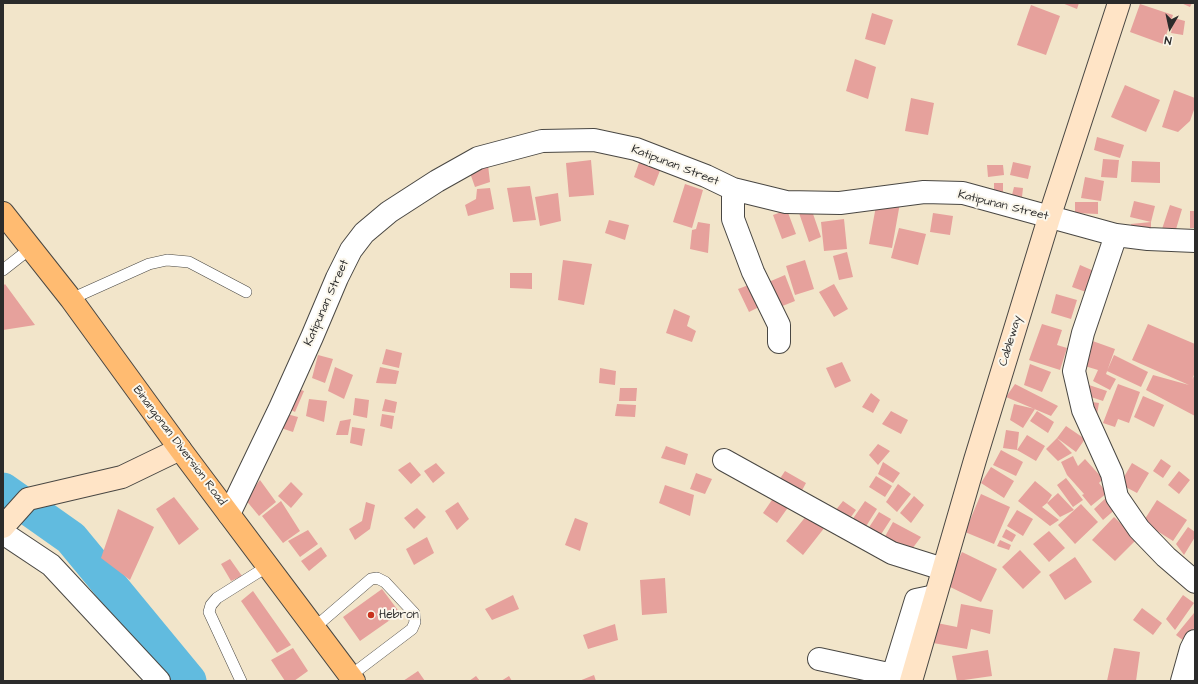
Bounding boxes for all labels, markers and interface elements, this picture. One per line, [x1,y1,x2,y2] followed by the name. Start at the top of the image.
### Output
[1150,8,1190,48] north arrow
[1163,32,1173,48] text: N
[629,143,721,189] street label: Katipunan Street
[956,188,1050,224] street label: Katipunan Street
[302,258,352,348] street label: Katipunan Street
[996,314,1026,368] street label: Cableway
[129,383,229,509] street label: Binangonan Diversion Road
[379,608,419,622] place label: Hebron
[366,610,376,620] marker: Hebron

